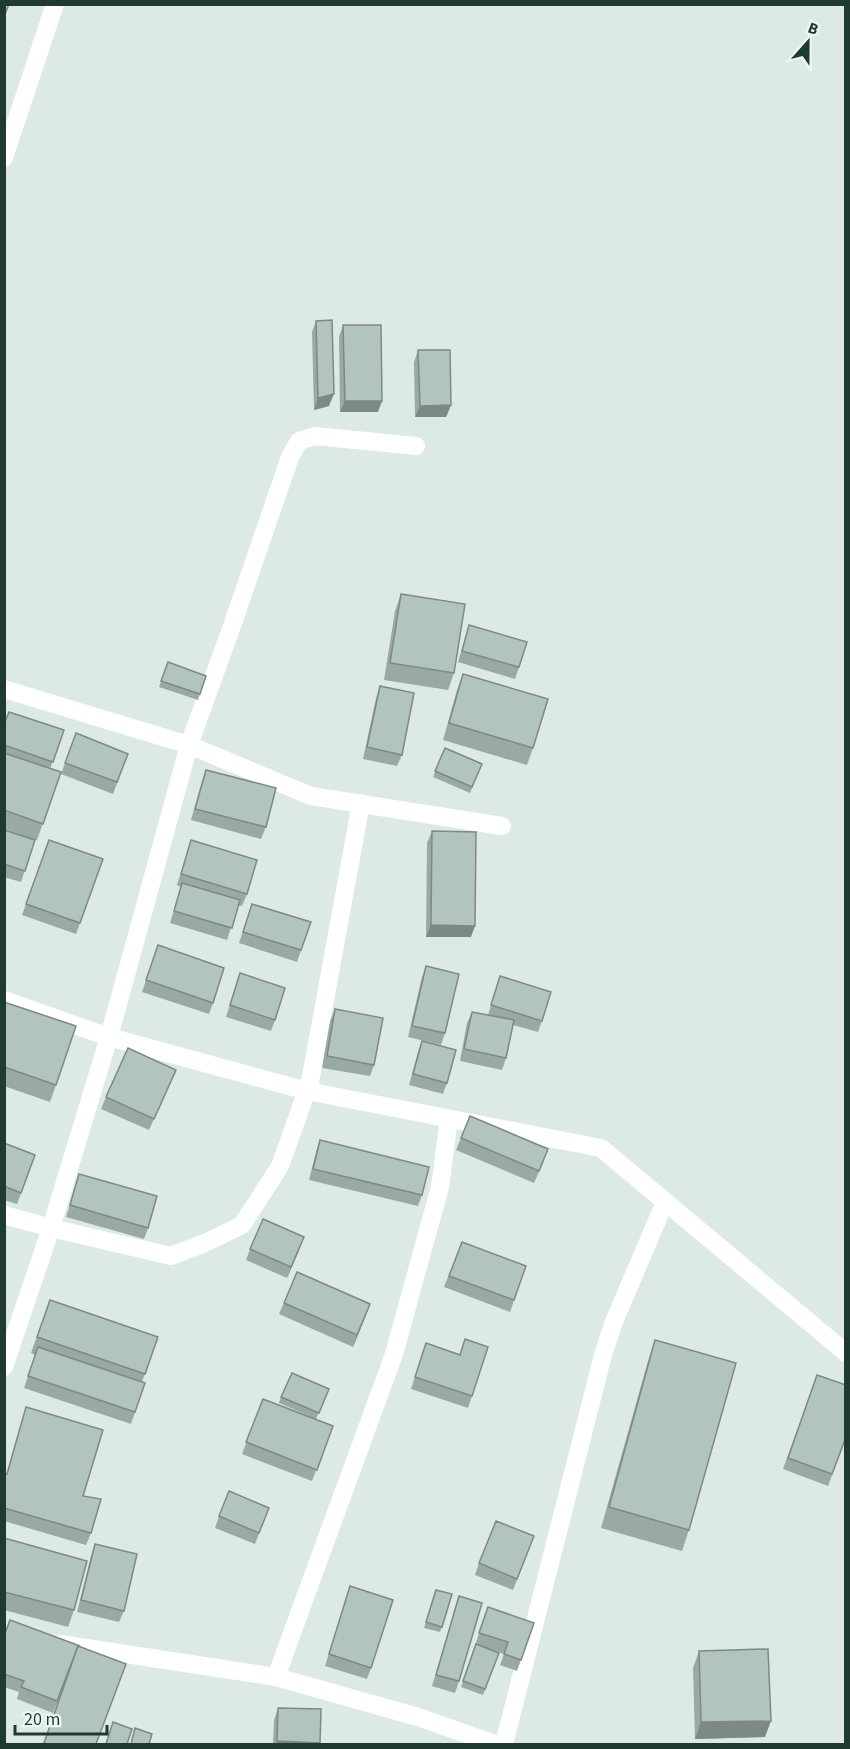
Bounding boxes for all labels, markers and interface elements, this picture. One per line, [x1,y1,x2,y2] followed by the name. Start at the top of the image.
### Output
[778,12,838,72] north arrow
[805,17,822,41] text: B
[15,1698,106,1736] scale bar
[24,1707,60,1732] text: 20 m

